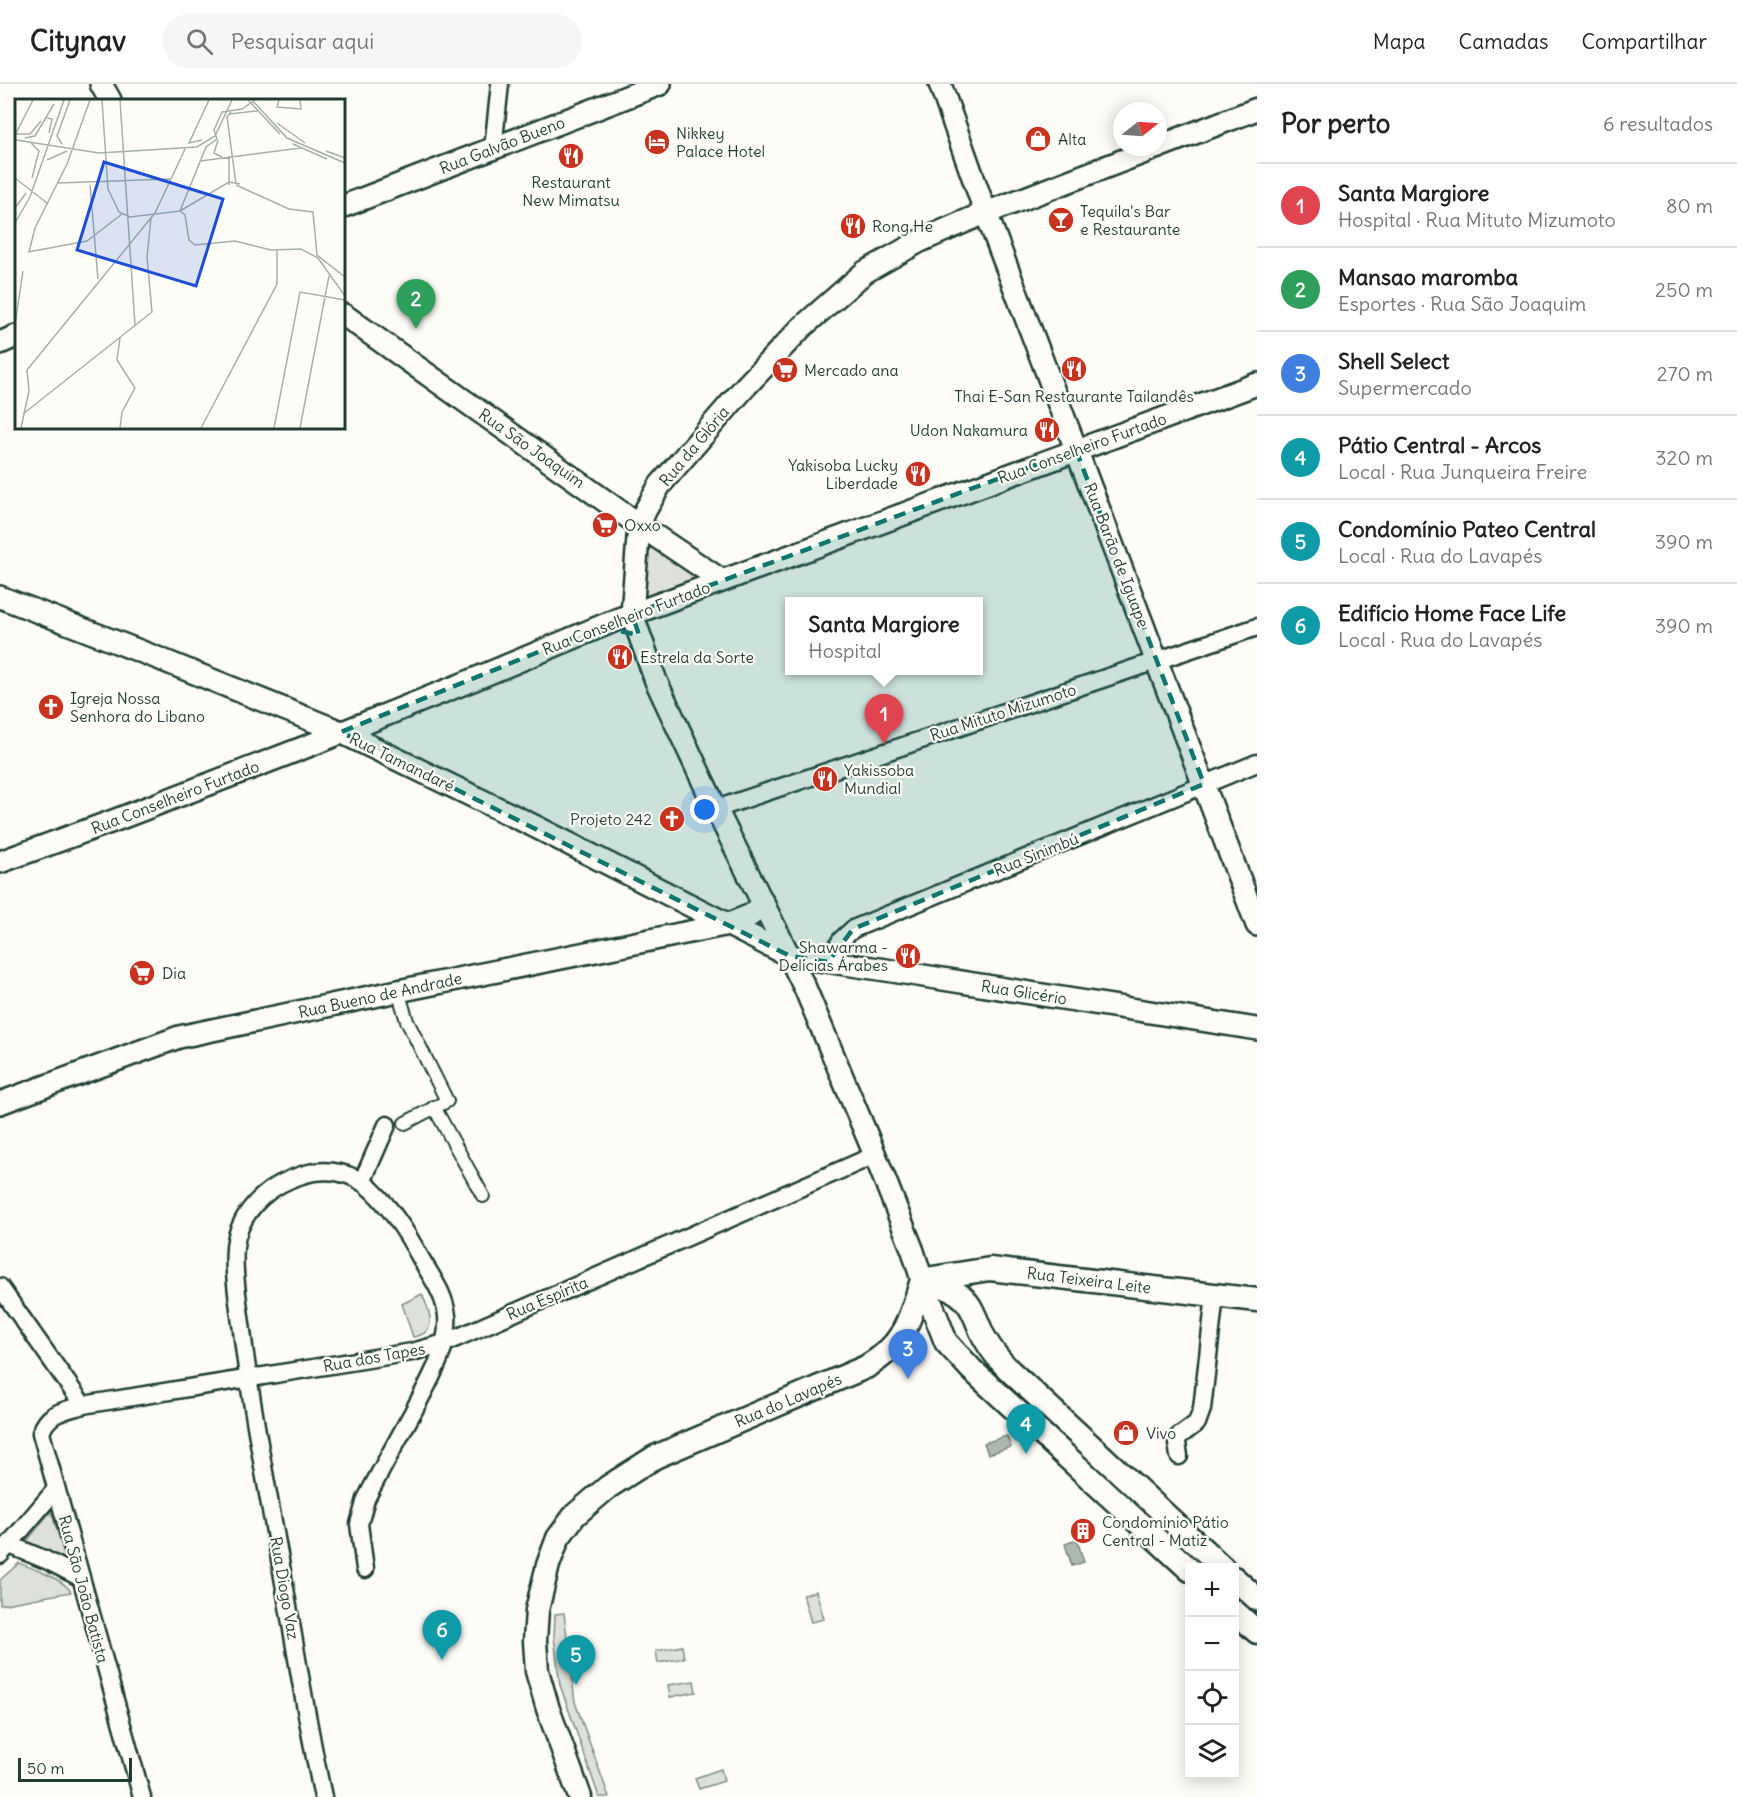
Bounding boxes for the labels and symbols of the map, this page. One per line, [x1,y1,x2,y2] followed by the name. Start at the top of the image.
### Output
[15,99,345,429] inset map
[1113,102,1167,156] north arrow
[436,112,568,178] street label: Rua Galvão Bueno
[676,123,765,161] place label: Nikkey Palace Hotel
[1023,124,1053,154] shop icon: Alta
[642,127,672,157] hotel icon: Nikkey Palace Hotel
[1058,129,1086,149] place label: Alta
[556,141,586,171] restaurant icon: Restaurant New Mimatsu
[522,172,620,210] place label: Restaurant New Mimatsu
[1080,201,1180,239] place label: Tequila's Bar e Restaurante
[1046,205,1076,235] bar icon: Tequila's Bar e Restaurante
[838,211,868,241] restaurant icon: Rong He
[872,216,933,236] place label: Rong He
[396,280,436,329] pin: 2
[1059,354,1089,384] restaurant icon: Thai E-San Restaurante Tailandês
[770,355,800,385] supermarket icon: Mercado ana
[804,360,899,380] place label: Mercado ana
[954,386,1194,406] place label: Thai E-San Restaurante Tailandês
[655,402,733,490] street label: Rua da Glória
[475,404,589,492] street label: Rua São Joaquim
[995,408,1169,488] street label: Rua Conselheiro Furtado
[1032,415,1062,445] restaurant icon: Udon Nakamura
[910,420,1028,440] place label: Udon Nakamura
[788,455,898,493] place label: Yakisoba Lucky Liberdade
[903,459,933,489] restaurant icon: Yakisoba Lucky Liberdade
[1080,480,1154,630] street label: Rua Barão de Iguape
[590,510,620,540] supermarket icon: Oxxo
[624,515,661,535] place label: Oxxo
[539,577,713,659] street label: Rua Conselheiro Furtado
[605,642,635,672] restaurant icon: Estrela da Sorte
[640,647,754,667] place label: Estrela da Sorte
[927,679,1079,745] street label: Rua Mituto Mizumoto
[70,688,205,726] place label: Igreja Nossa Senhora do Libano
[36,692,66,722] church icon: Igreja Nossa Senhora do Libano
[864,694,904,744] pin: 1
[346,728,458,796] street label: Rua Tamandaré
[88,756,262,838] street label: Rua Conselheiro Furtado
[844,760,914,798] place label: Yakissoba Mundial
[810,764,840,794] restaurant icon: Yakissoba Mundial
[690,795,719,824] your location
[657,804,687,834] church icon: Projeto 242
[570,809,652,829] place label: Projeto 242
[991,828,1081,880] street label: Rua Sinimbú
[778,937,888,975] place label: Shawarma - Delícias Árabes
[893,941,923,971] restaurant icon: Shawarma - Delícias Árabes
[127,958,157,988] supermarket icon: Dia
[162,963,186,983] place label: Dia
[296,968,464,1022] street label: Rua Bueno de Andrade
[980,975,1068,1009] street label: Rua Glicério
[1026,1262,1152,1298] street label: Rua Teixeira Leite
[503,1272,591,1324] street label: Rua Espírita
[888,1330,928,1379] pin: 3
[321,1338,427,1376] street label: Rua dos Tapes
[732,1369,844,1431] street label: Rua do Lavapés
[1006,1404,1046,1454] pin: 4
[1111,1418,1141,1448] shop icon: Vivo
[1146,1423,1176,1443] place label: Vivo
[1102,1512,1229,1550] place label: Condomínio Pátio Central - Matiz
[55,1513,113,1665] street label: Rua São João Batista
[1068,1516,1098,1546] building icon: Condomínio Pátio Central - Matiz
[266,1535,304,1641] street label: Rua Diogo Vaz
[422,1610,462,1660] pin: 6
[556,1636,596,1685] pin: 5
[18,1755,132,1782] scale bar

